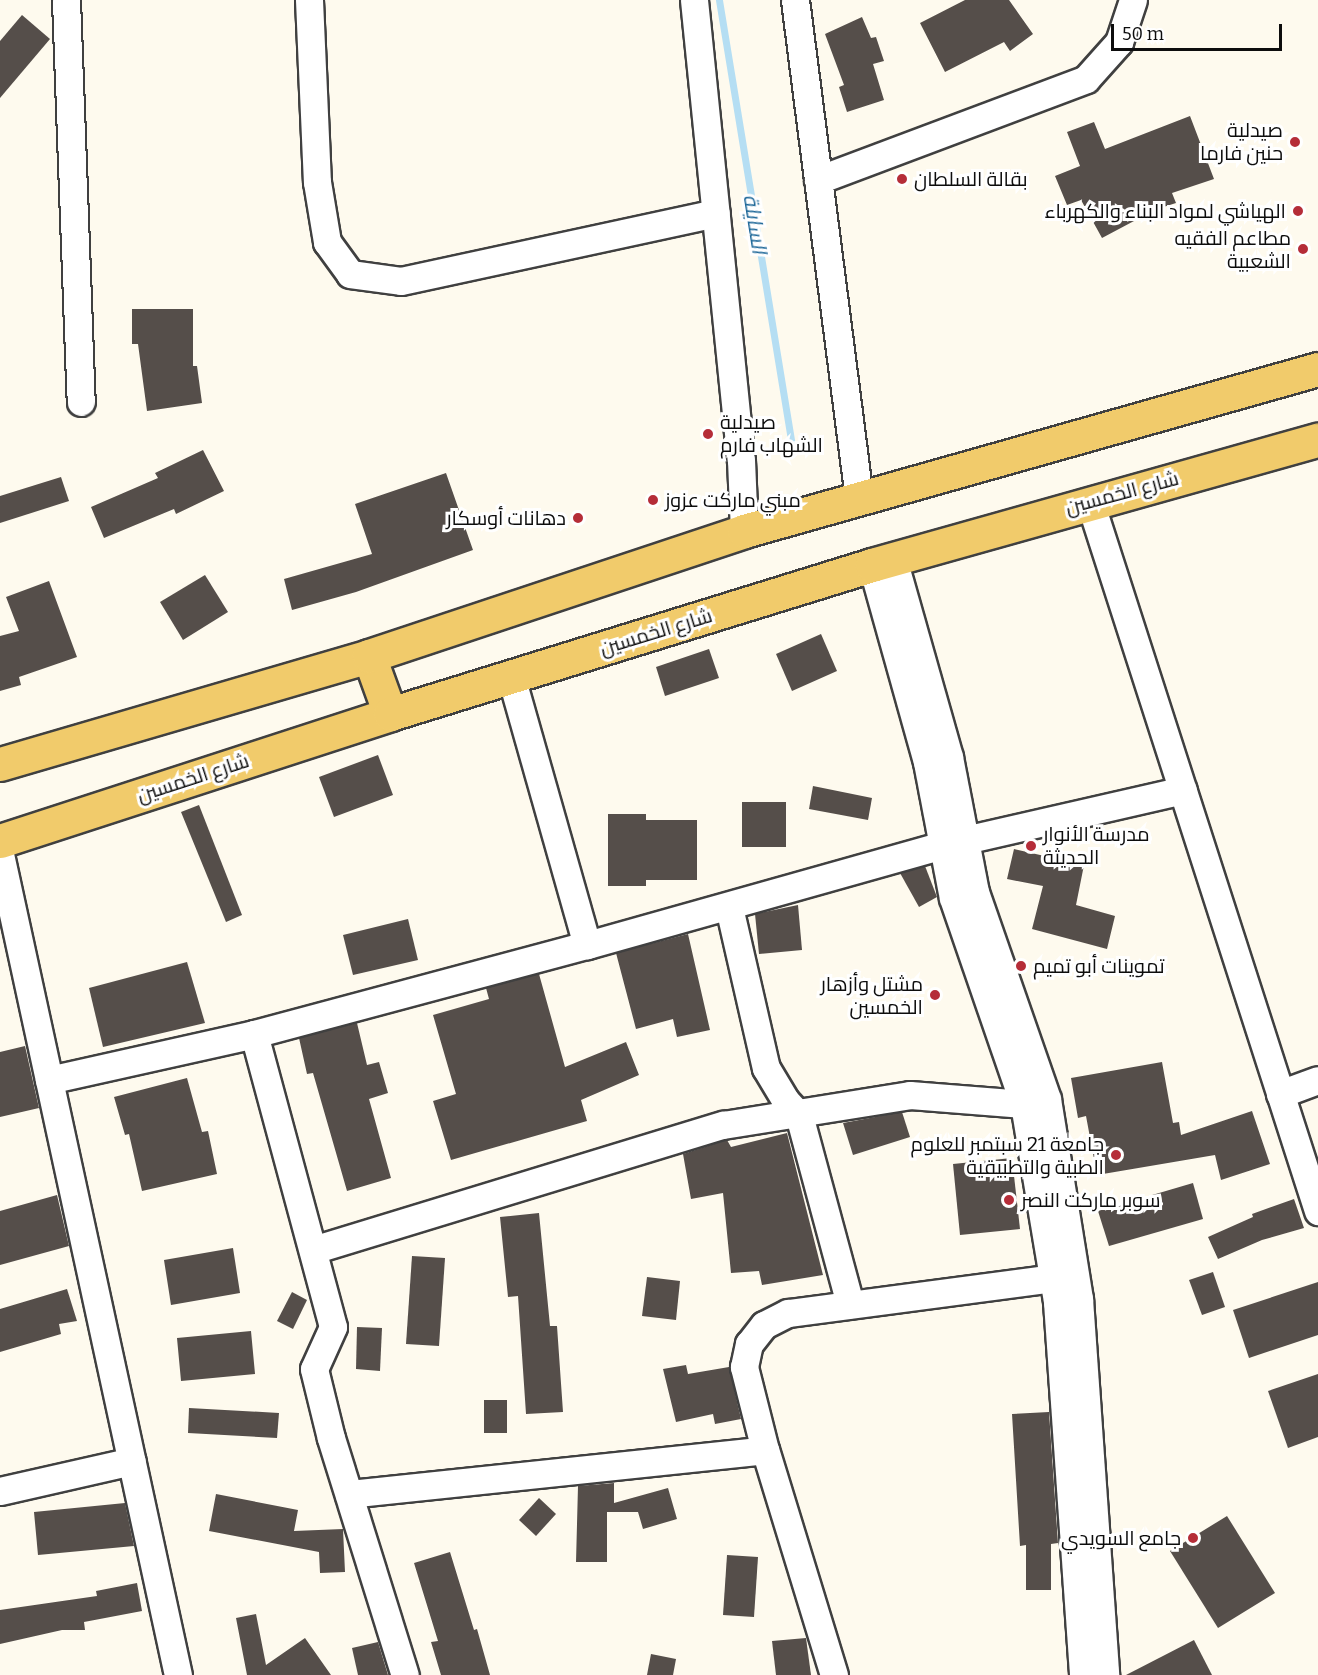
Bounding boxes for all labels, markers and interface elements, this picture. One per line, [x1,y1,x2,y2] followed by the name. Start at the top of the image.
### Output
[1114,12,1285,50] scale bar
[1122,23,1164,45] text: 50 m
[1200,118,1283,165] place label: صيدلية حنين فارما
[1288,135,1302,149] marker: صيدلية حنين فارما
[914,167,1027,191] place label: بقالة السلطان
[895,172,909,186] marker: بقالة السلطان
[738,192,772,256] water label: السايلة
[1045,199,1286,223] place label: الهياشي لمواد البناء والكهرباء
[1291,204,1305,218] marker: الهياشي لمواد البناء والكهرباء
[1174,226,1291,273] place label: مطاعم الفقيه الشعبية
[1296,242,1310,256] marker: مطاعم الفقيه الشعبية
[720,410,823,457] place label: صيدلية الشهاب فارم
[701,427,715,441] marker: صيدلية الشهاب فارم
[1063,466,1181,520] street label: شارع الخمسين
[665,488,801,512] place label: مبني ماركت عزوز
[646,493,660,507] marker: مبني ماركت عزوز
[446,506,566,530] place label: دهانات أوسكار
[571,511,585,525] marker: دهانات أوسكار
[597,604,715,660] street label: شارع الخمسين
[134,749,252,807] street label: شارع الخمسين
[1043,822,1150,869] place label: مدرسة الأنوار الحديثة
[1024,839,1038,853] marker: مدرسة الأنوار الحديثة
[1033,954,1164,978] place label: تموينات أبو تميم
[1014,959,1028,973] marker: تموينات أبو تميم
[820,972,923,1019] place label: مشتل وأزهار الخمسين
[928,988,942,1002] marker: مشتل وأزهار الخمسين
[911,1132,1104,1179] place label: جامعة 21 سبتمبر للعلوم الطبية والتطبيقية
[1109,1148,1123,1162] marker: جامعة 21 سبتمبر للعلوم الطبية والتطبيقية
[1021,1188,1160,1212] place label: سوبر ماركت النصر
[1002,1193,1016,1207] marker: سوبر ماركت النصر
[1061,1526,1181,1550] place label: جامع السويدي
[1186,1531,1200,1545] marker: جامع السويدي

